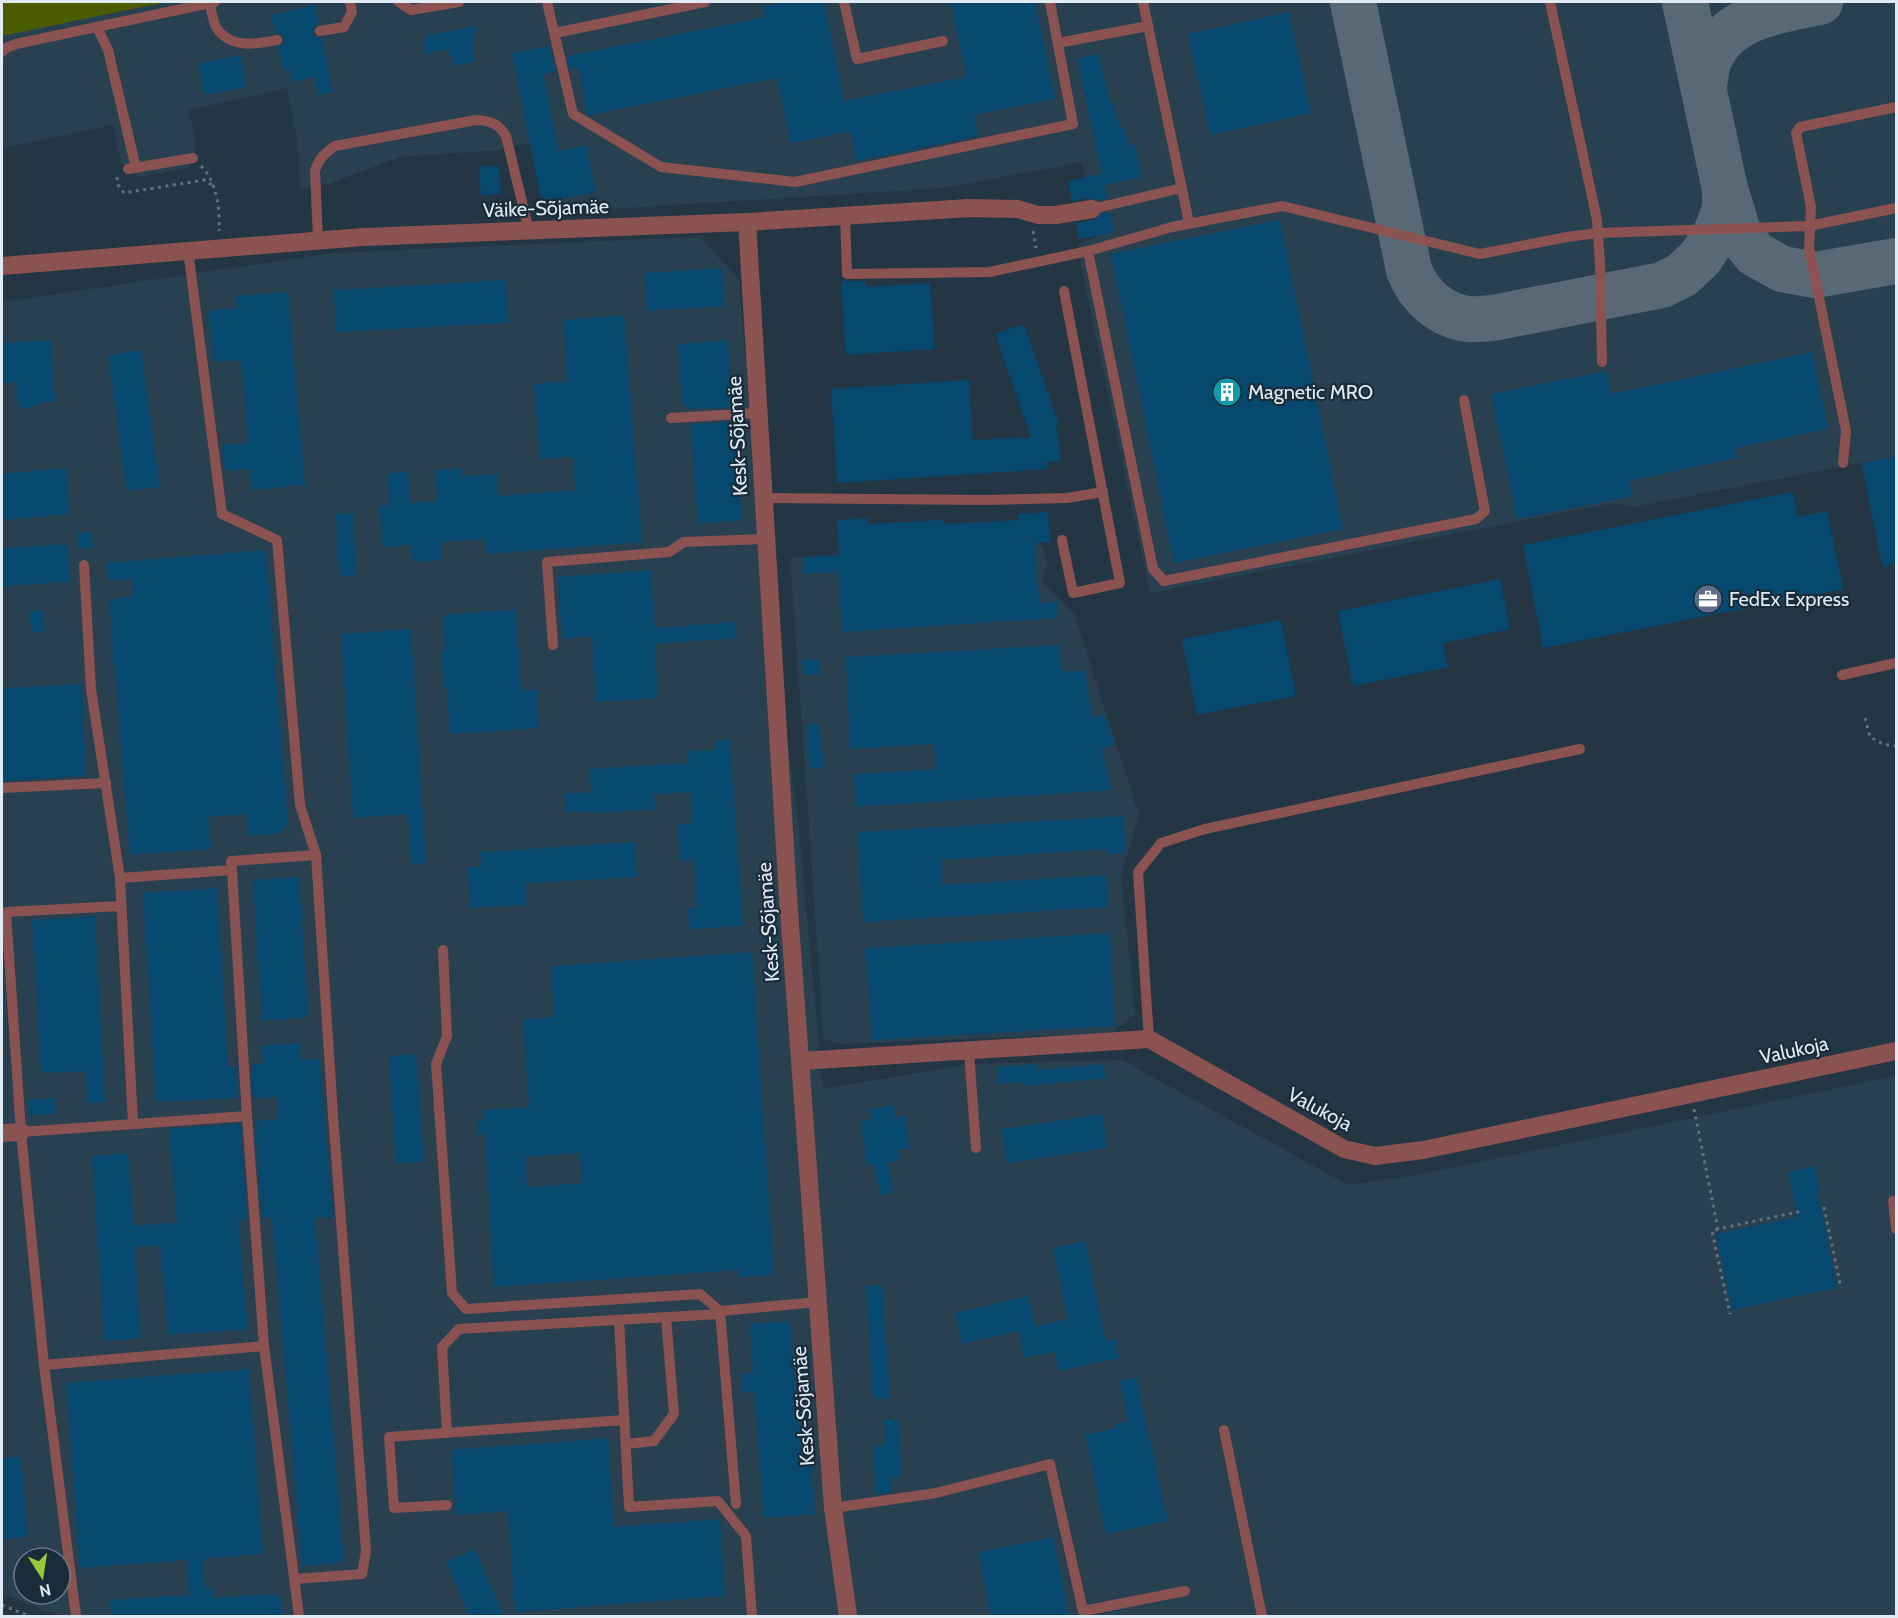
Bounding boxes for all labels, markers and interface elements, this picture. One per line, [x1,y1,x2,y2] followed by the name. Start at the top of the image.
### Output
[483,194,609,222] street label: Väike-Sõjamäe
[722,375,752,497] street label: Kesk-Sõjamäe
[1211,376,1243,408] building icon: Magnetic MRO
[1248,380,1373,404] place label: Magnetic MRO
[1692,583,1724,615] office icon: FedEx Express
[1729,587,1849,611] place label: FedEx Express
[752,861,784,983] street label: Kesk-Sõjamäe
[1757,1031,1831,1069] street label: Valukoja
[1284,1082,1357,1136] street label: Valukoja
[787,1345,819,1467] street label: Kesk-Sõjamäe
[12,1546,72,1606] north arrow
[38,1580,53,1601] text: N

